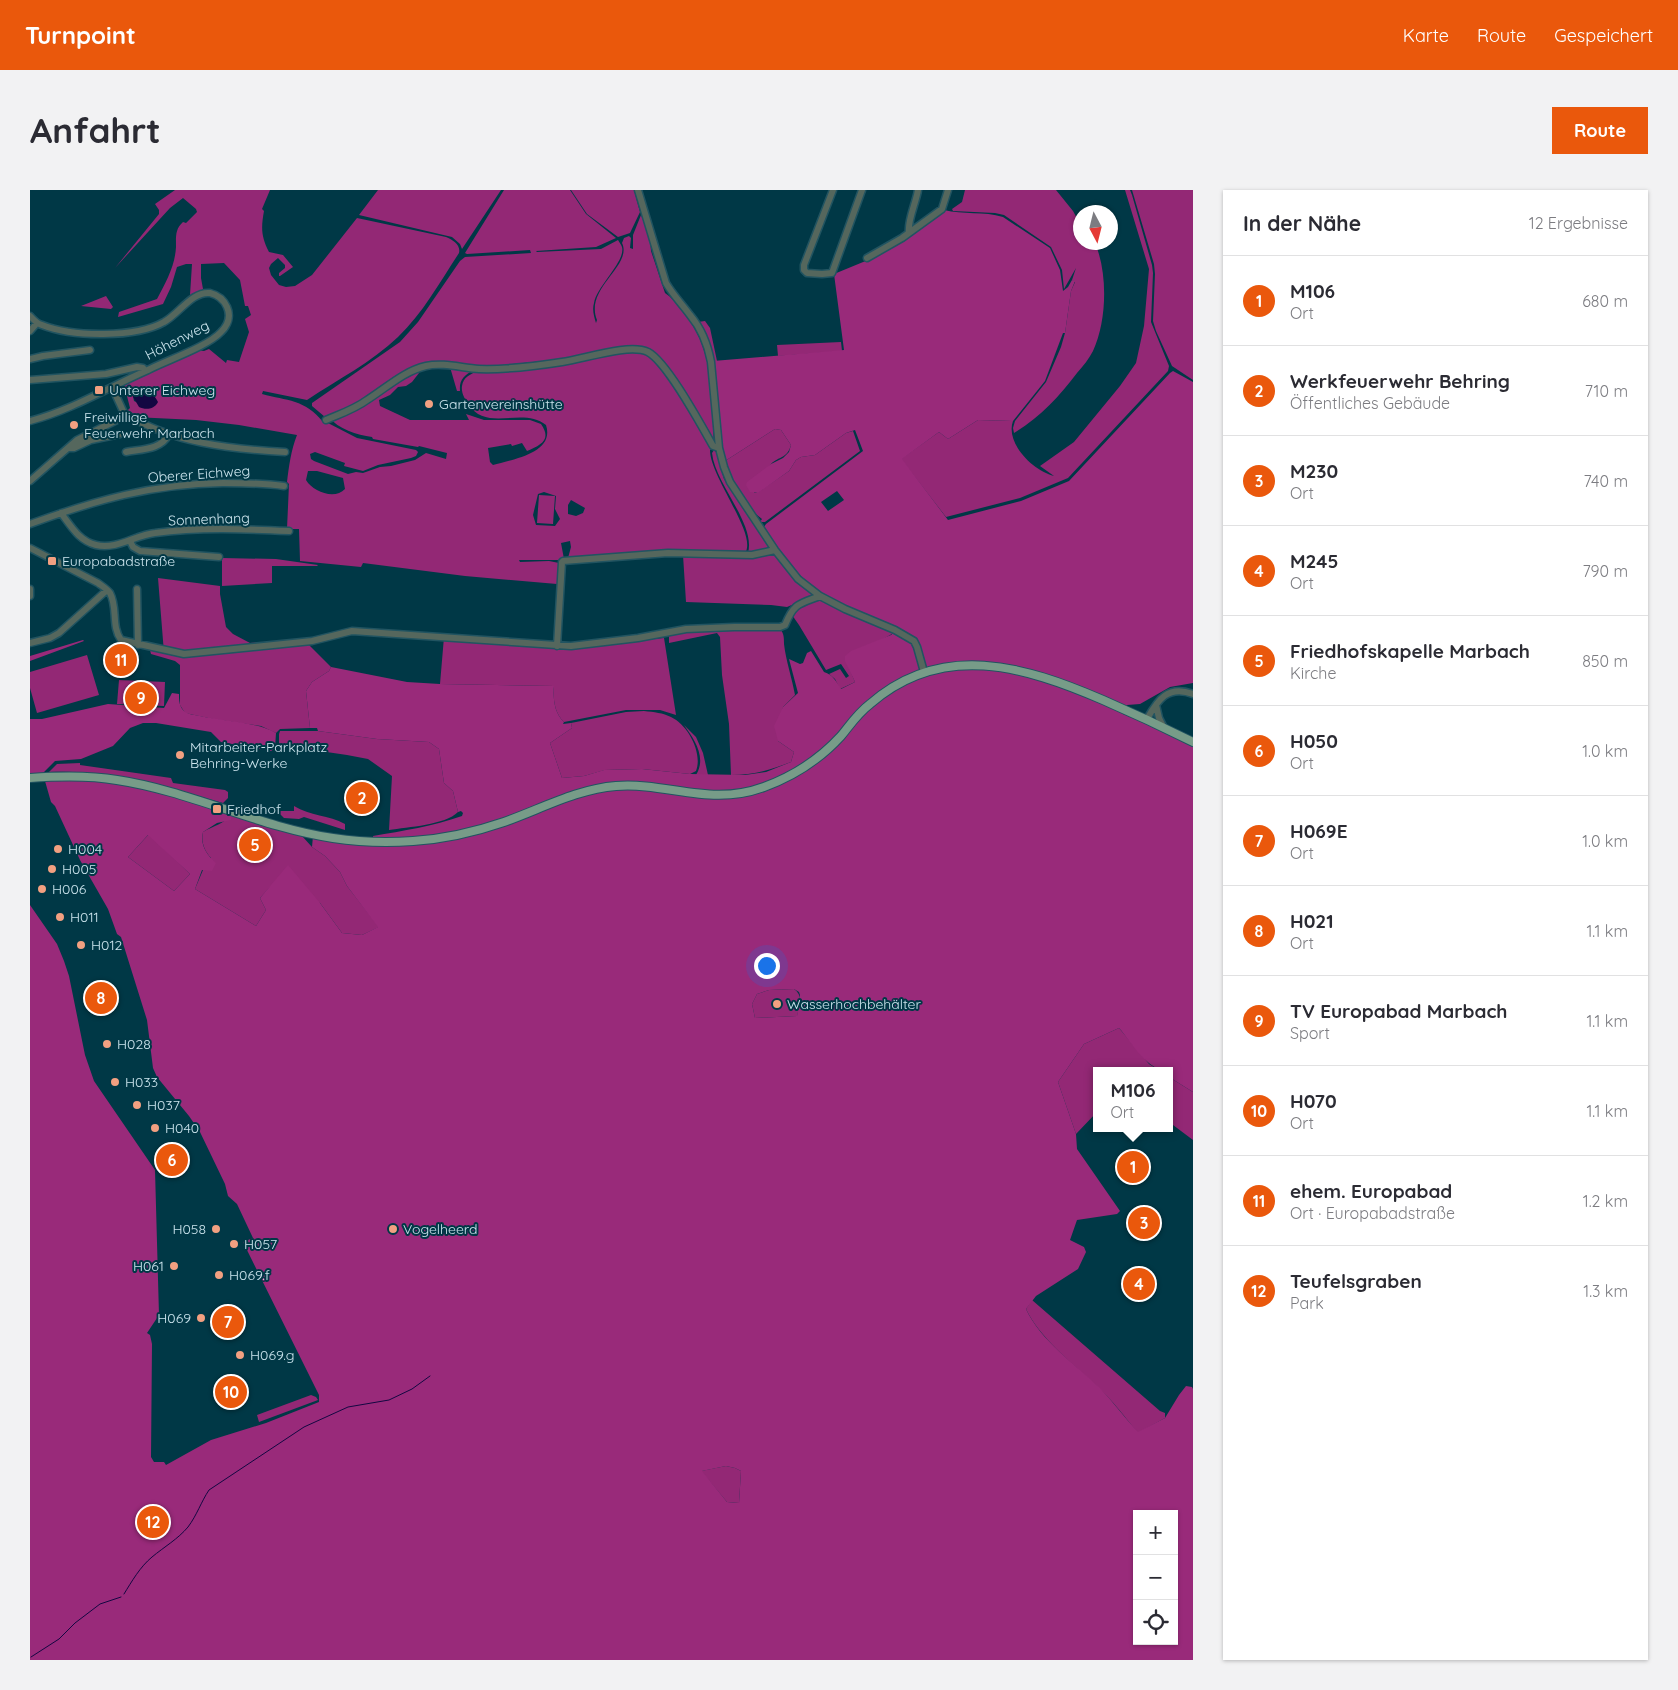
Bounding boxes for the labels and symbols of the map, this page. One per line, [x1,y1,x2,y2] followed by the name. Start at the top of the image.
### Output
[1073,205,1118,250] north arrow
[142,316,212,364] street label: Höhenweg
[109,381,215,399] place label: Unterer Eichweg
[93,384,105,396] marker: Unterer Eichweg
[439,395,563,413] place label: Gartenvereinshütte
[423,398,435,410] marker: Gartenvereinshütte
[84,408,215,442] place label: Freiwillige Feuerwehr Marbach
[68,419,80,431] marker: Freiwillige Feuerwehr Marbach
[147,461,251,487] street label: Oberer Eichweg
[168,509,250,529] street label: Sonnenhang
[62,552,175,570] place label: Europabadstraße
[46,555,58,567] marker: Europabadstraße
[105,641,137,679] pin: 11
[125,679,157,717] pin: 9
[190,738,328,772] place label: Mitarbeiter-Parkplatz Behring-Werke
[174,749,186,761] marker: Mitarbeiter-Parkplatz Behring-Werke
[346,779,378,817] pin: 2
[227,800,281,818] place label: Friedhof
[211,803,223,815] marker: Friedhof
[239,826,271,864] pin: 5
[68,840,102,858] place label: H004
[52,843,64,855] marker: H004
[62,860,96,878] place label: H005
[46,863,58,875] marker: H005
[52,880,87,898] place label: H006
[36,883,48,895] marker: H006
[70,908,99,926] place label: H011
[54,911,66,923] marker: H011
[91,936,123,954] place label: H012
[75,939,87,951] marker: H012
[754,953,780,979] your location
[85,979,117,1017] pin: 8
[787,995,922,1013] place label: Wasserhochbehälter
[771,998,783,1010] marker: Wasserhochbehälter
[117,1035,151,1053] place label: H028
[101,1038,113,1050] marker: H028
[125,1073,158,1091] place label: H033
[109,1076,121,1088] marker: H033
[147,1096,180,1114] place label: H037
[131,1099,143,1111] marker: H037
[165,1119,199,1137] place label: H040
[149,1122,161,1134] marker: H040
[156,1141,188,1179] pin: 6
[1117,1148,1149,1186] pin: 1
[1128,1204,1160,1242] pin: 3
[172,1220,206,1238] place label: H058
[403,1220,477,1238] place label: Vogelheerd
[210,1223,222,1235] marker: H058
[387,1223,399,1235] marker: Vogelheerd
[244,1235,277,1253] place label: H057
[228,1238,240,1250] marker: H057
[133,1257,164,1275] place label: H061
[168,1260,180,1272] marker: H061
[1123,1265,1155,1303] pin: 4
[229,1266,270,1284] place label: H069.f
[213,1269,225,1281] marker: H069.f
[212,1303,244,1341] pin: 7
[157,1309,191,1327] place label: H069
[195,1312,207,1324] marker: H069
[250,1346,294,1364] place label: H069.g
[234,1349,246,1361] marker: H069.g
[215,1373,247,1411] pin: 10
[137,1503,169,1541] pin: 12

